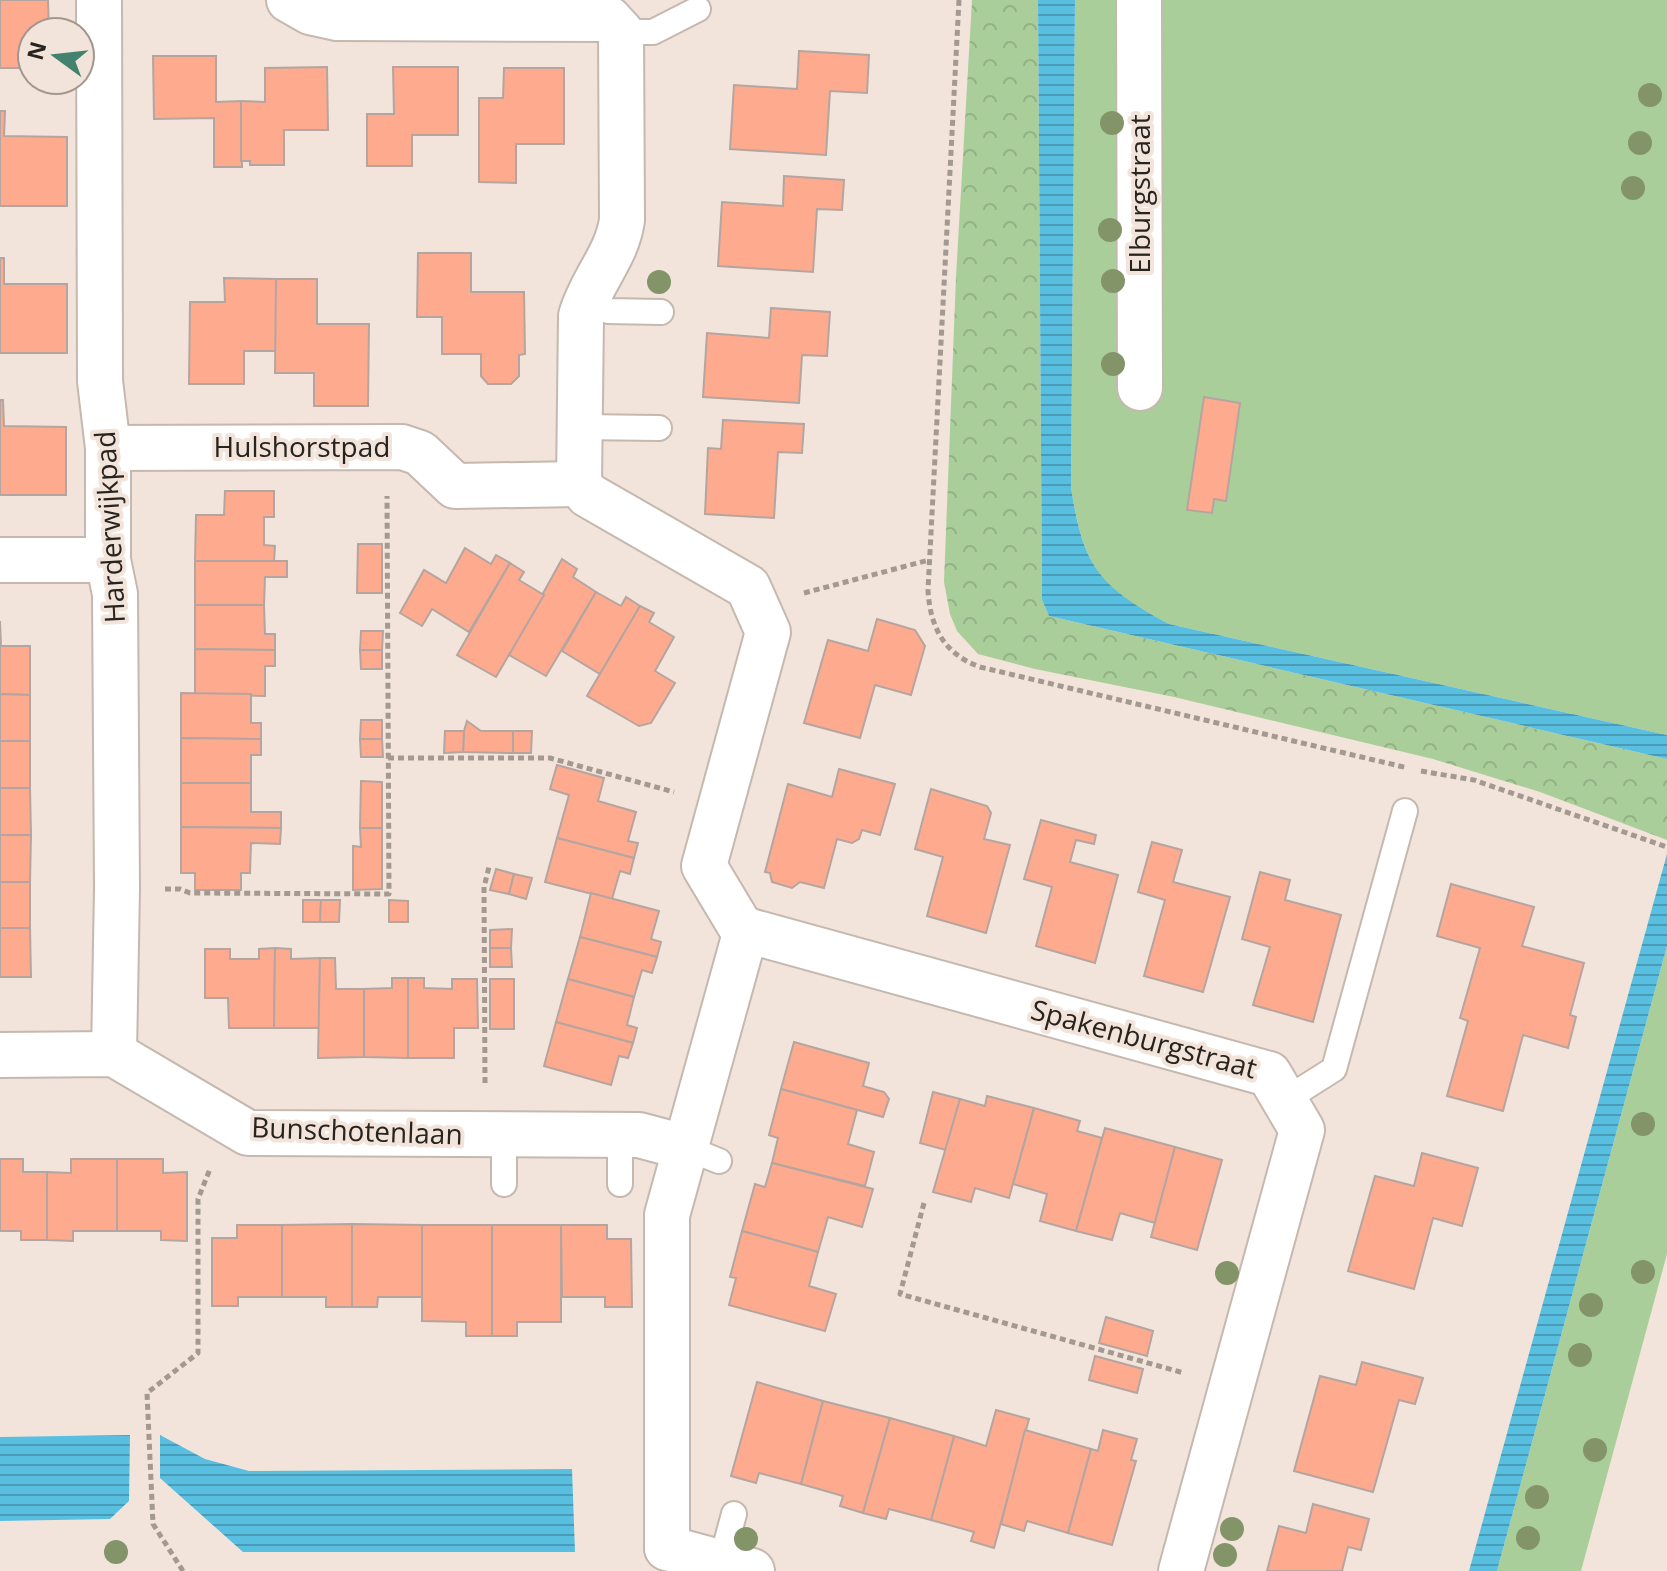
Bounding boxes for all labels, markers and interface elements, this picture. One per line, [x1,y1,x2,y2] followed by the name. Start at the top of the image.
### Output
[16,16,96,96] north arrow
[19,38,53,63] text: N
[1120,114,1158,274] street label: Elburgstraat
[214,427,390,465] street label: Hulshorstpad
[85,430,133,624] street label: Harderwijkpad
[1027,990,1261,1086] street label: Spakenburgstraat
[251,1107,463,1153] street label: Bunschotenlaan

